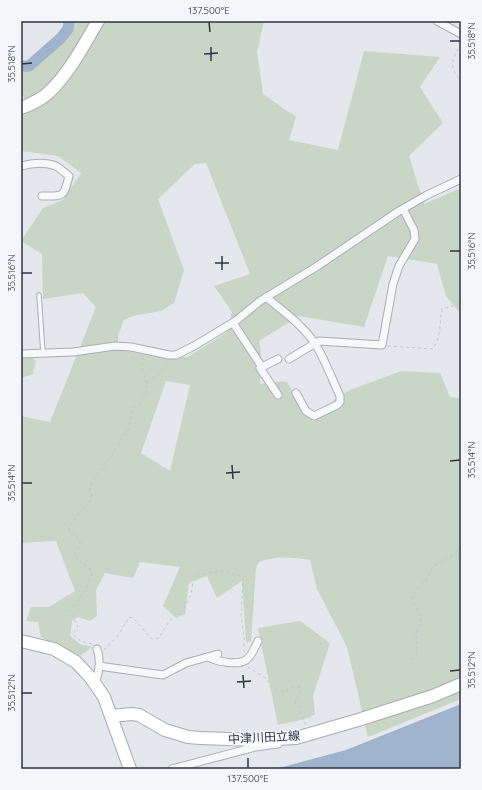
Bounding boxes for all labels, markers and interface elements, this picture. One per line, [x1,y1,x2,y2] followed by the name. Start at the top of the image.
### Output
[188,4,230,17] text: 137.500°E
[465,22,478,60] text: 35.518°N
[5,45,18,83] text: 35.518°N
[465,232,478,270] text: 35.516°N
[5,254,18,292] text: 35.516°N
[465,441,478,479] text: 35.514°N
[5,464,18,502] text: 35.514°N
[465,651,478,689] text: 35.512°N
[5,674,18,712] text: 35.512°N
[228,728,300,746] street label: 中津川田立線
[227,772,269,785] text: 137.500°E

